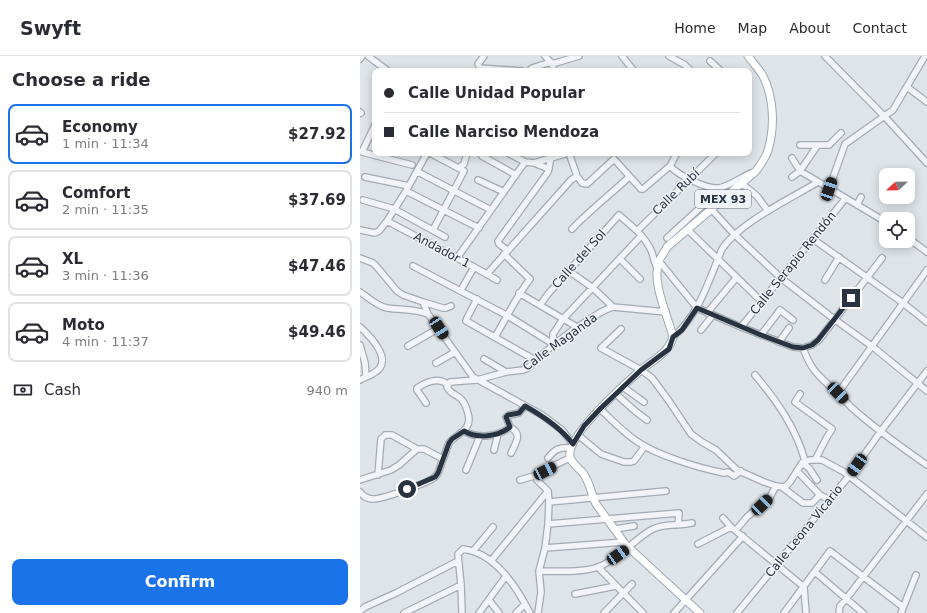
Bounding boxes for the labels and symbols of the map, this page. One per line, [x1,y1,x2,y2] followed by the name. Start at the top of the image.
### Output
[650,166,703,218] street label: Calle Rubí
[879,168,915,204] north arrow
[819,176,839,202] car
[695,190,751,208] road number: MEX 93
[747,209,839,317] street label: Calle Serapio Rendón
[549,227,609,291] street label: Calle del Sol
[411,229,473,271] street label: Andador 1
[842,289,860,307] route end
[520,310,600,374] street label: Calle Maganda
[427,315,451,341] car
[825,380,851,406] car
[845,452,869,478] car
[532,460,558,482] car
[398,480,416,498] route start
[763,482,845,580] street label: Calle Leona Vicario
[749,492,775,518] car
[605,543,631,567] car

